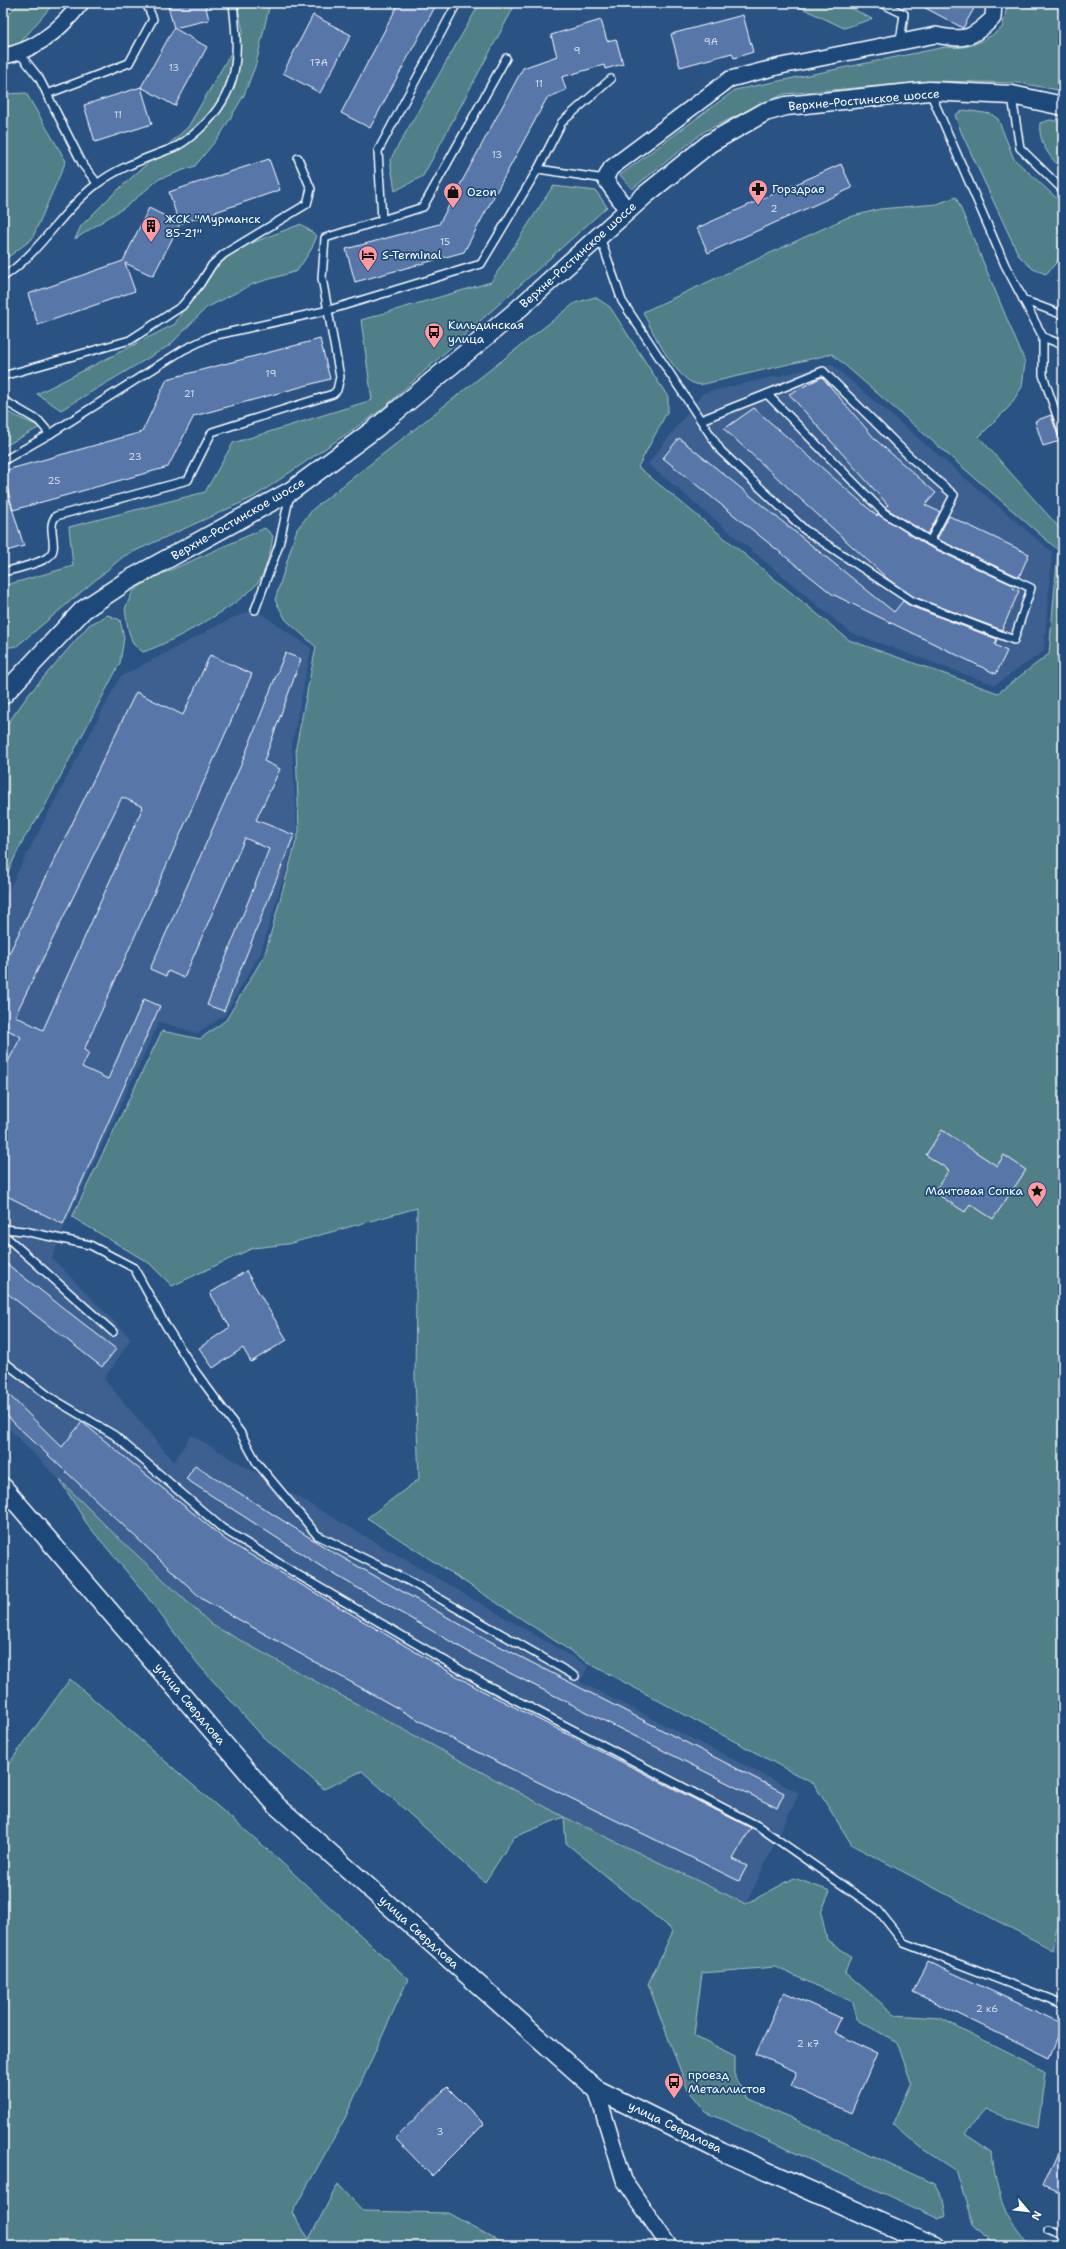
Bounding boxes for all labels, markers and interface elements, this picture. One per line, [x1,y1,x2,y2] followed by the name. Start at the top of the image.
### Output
[704,35,718,48] house number: 9А
[574,44,581,57] house number: 9
[310,56,328,69] house number: 17А
[169,61,179,74] house number: 13
[535,77,543,90] house number: 11
[788,85,941,115] street label: Верхне-Ростинское шоссе
[114,108,122,121] house number: 11
[492,148,502,161] house number: 13
[747,178,769,206] pharmacy icon: Горздрав
[442,181,464,209] shop icon: Ozon
[772,181,825,197] place label: Горздрав
[467,184,497,200] place label: Ozon
[516,198,640,312] street label: Верхне-Ростинское шоссе
[771,202,778,215] house number: 2
[165,211,261,241] place label: ЖСК "Мурманск 85-21"
[140,215,162,243] building icon: ЖСК "Мурманск 85-21"
[440,235,450,248] house number: 15
[357,244,379,272] hotel icon: S-Terminal
[382,247,442,263] place label: S-Terminal
[448,317,524,347] place label: Кильдинская улица
[423,321,445,349] bus stop icon: Кильдинская улица
[266,367,276,380] house number: 19
[184,387,194,400] house number: 21
[128,450,142,463] house number: 23
[48,474,60,487] house number: 25
[168,474,308,564] street label: Верхне-Ростинское шоссе
[1026,1180,1048,1208] place icon: Мачтовая Сопка
[925,1183,1024,1199] place label: Мачтовая Сопка
[151,1660,229,1749] street label: улица Свердлова
[376,1892,463,1973] street label: улица Свердлова
[976,2002,998,2015] house number: 2 к6
[797,2037,819,2050] house number: 2 к7
[688,2067,766,2097] place label: проезд Металлистов
[663,2071,685,2099] bus stop icon: проезд Металлистов
[625,2097,725,2157] street label: улица Свердлова
[437,2125,444,2138] house number: 3
[1008,2191,1048,2231] north arrow
[1028,2208,1045,2223] text: N

